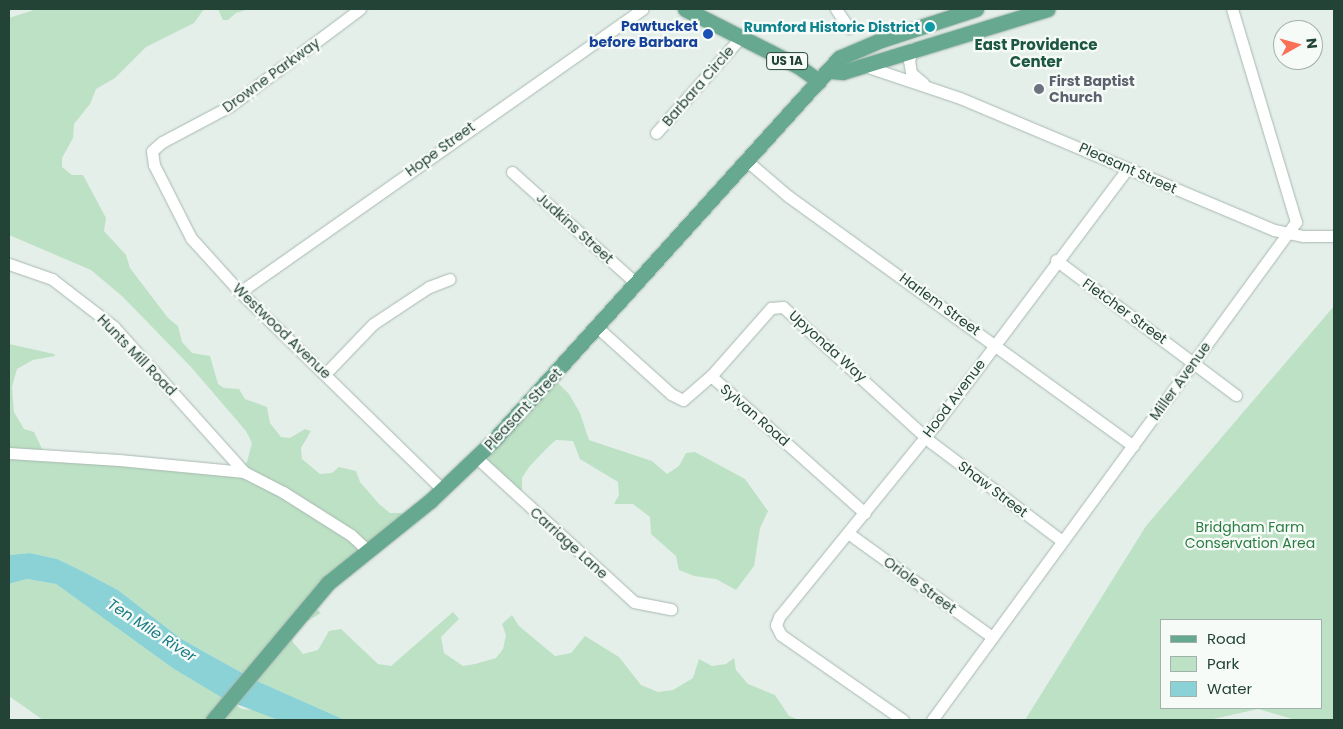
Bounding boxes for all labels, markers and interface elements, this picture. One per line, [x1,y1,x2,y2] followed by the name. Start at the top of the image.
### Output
[589,18,698,50] place label: Pawtucket before Barbara
[744,19,920,35] place label: Rumford Historic District
[1273,20,1323,70] north arrow
[924,21,936,33] marker: Rumford Historic District
[702,28,714,40] marker: Pawtucket before Barbara
[219,34,323,116] street label: Drowne Parkway
[975,35,1097,70] district label: East Providence Center
[1301,37,1322,50] text: N
[659,42,737,130] street label: Barbara Circle
[766,51,808,70] road number: US 1A
[1049,73,1135,105] place label: First Baptist Church
[1033,83,1045,95] marker: First Baptist Church
[402,118,478,180] street label: Hope Street
[1077,139,1179,197] street label: Pleasant Street
[533,189,617,267] street label: Judkins Street
[896,269,984,339] street label: Harlem Street
[1079,275,1171,347] street label: Fletcher Street
[229,280,335,382] street label: Westwood Avenue
[786,307,870,385] street label: Upyonda Way
[94,311,180,399] street label: Hunts Mill Road
[1146,339,1214,423] street label: Miller Avenue
[919,356,989,440] street label: Hood Avenue
[481,365,565,453] street label: Pleasant Street
[717,380,793,450] street label: Sylvan Road
[955,457,1031,521] street label: Shaw Street
[527,504,611,582] street label: Carriage Lane
[1185,519,1315,552] park label: Bridgham Farm Conservation Area
[880,553,960,617] street label: Oriole Street
[104,595,200,665] water label: Ten Mile River
[1160,619,1323,709] legend
[1207,628,1246,649] text: Road
[1207,653,1239,674] text: Park
[1207,678,1252,699] text: Water

